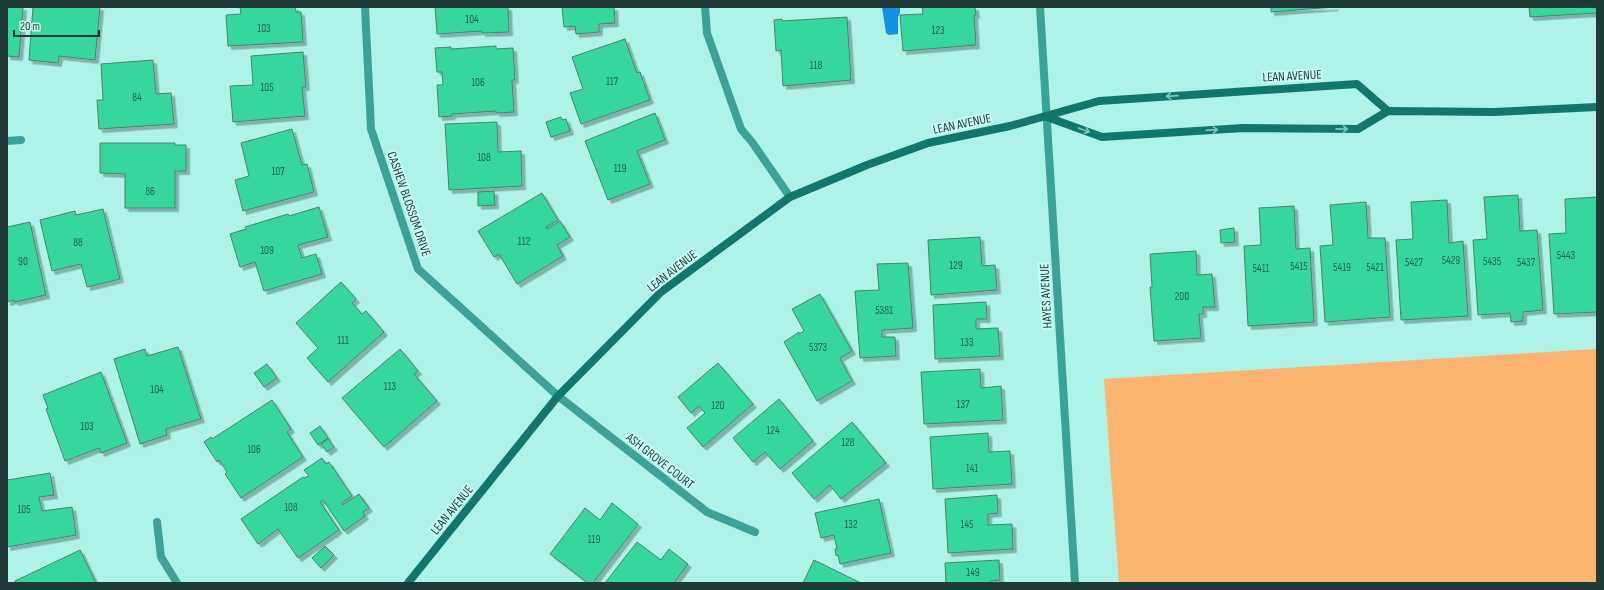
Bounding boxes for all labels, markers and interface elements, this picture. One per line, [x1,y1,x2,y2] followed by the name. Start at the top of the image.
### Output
[14,12,99,38] scale bar
[465,13,479,26] house number: 104
[20,19,40,34] text: 20 m
[257,22,271,35] house number: 103
[931,24,945,37] house number: 123
[810,59,822,72] house number: 118
[1262,66,1322,86] street label: LEAN AVENUE
[606,75,619,88] house number: 117
[471,76,485,89] house number: 106
[260,81,274,94] house number: 105
[132,91,142,104] house number: 84
[1166,92,1179,99] one-way arrow
[931,110,993,138] street label: LEAN AVENUE
[1335,125,1348,132] one-way arrow
[1205,126,1218,133] one-way arrow
[1077,127,1090,134] one-way arrow
[384,149,434,259] street label: CASHEW BLOSSOM DRIVE
[477,151,491,164] house number: 108
[614,162,626,175] house number: 119
[271,165,285,178] house number: 107
[145,185,155,198] house number: 86
[518,235,531,248] house number: 112
[73,236,83,249] house number: 88
[260,244,274,257] house number: 109
[644,246,700,296] street label: LEAN AVENUE
[1557,249,1576,262] house number: 5443
[1442,254,1460,267] house number: 5429
[18,255,28,268] house number: 90
[1483,255,1501,268] house number: 5435
[1405,256,1424,269] house number: 5427
[1517,256,1536,269] house number: 5437
[949,259,963,272] house number: 129
[1290,260,1308,273] house number: 5415
[1333,261,1351,274] house number: 5419
[1366,261,1384,274] house number: 5421
[1253,262,1270,275] house number: 5411
[1036,263,1056,329] street label: HAYES AVENUE
[1175,290,1189,303] house number: 200
[875,304,893,317] house number: 5381
[337,334,349,347] house number: 111
[960,336,974,349] house number: 133
[809,341,827,354] house number: 5373
[384,380,397,393] house number: 113
[150,383,164,396] house number: 104
[957,398,970,411] house number: 137
[711,399,725,412] house number: 120
[80,420,94,433] house number: 103
[766,424,780,437] house number: 124
[622,429,697,493] street label: ASH GROVE COURT
[841,436,855,449] house number: 128
[247,443,261,456] house number: 106
[966,462,978,475] house number: 141
[427,482,477,538] street label: LEAN AVENUE
[284,501,298,514] house number: 108
[17,503,31,516] house number: 105
[844,518,858,531] house number: 132
[961,518,973,531] house number: 145
[588,533,600,546] house number: 119
[966,566,980,579] house number: 149

